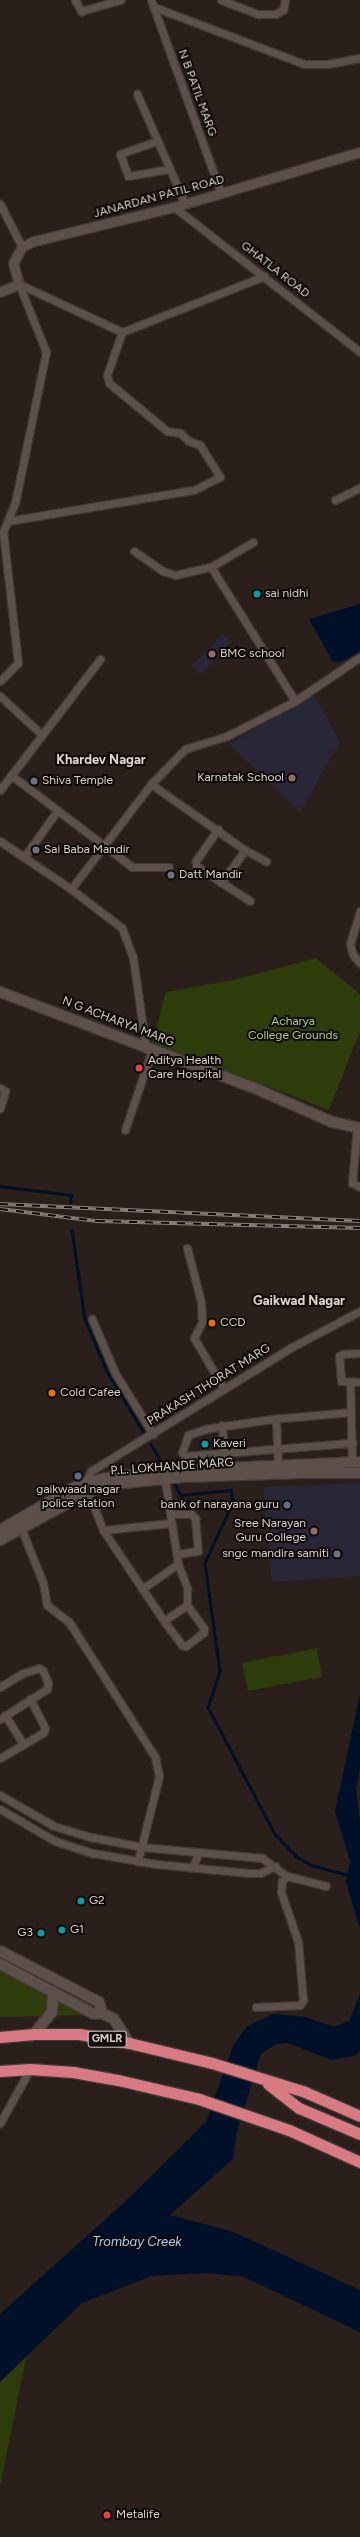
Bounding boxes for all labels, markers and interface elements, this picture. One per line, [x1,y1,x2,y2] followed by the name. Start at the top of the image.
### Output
[175,48,219,138] street label: N B PATIL MARG
[92,173,226,221] street label: JANARDAN PATIL ROAD
[238,239,312,301] street label: GHATLA ROAD
[265,587,308,601] place label: sai nidhi
[252,589,262,599] marker: sai nidhi
[220,647,284,661] place label: BMC school
[207,649,217,659] marker: BMC school
[56,752,146,768] district label: Khardev Nagar
[197,771,284,785] place label: Karnatak School
[287,773,297,783] marker: Karnatak School
[42,774,113,788] place label: Shiva Temple
[29,776,39,786] marker: Shiva Temple
[44,843,130,857] place label: Sai Baba Mandir
[31,845,41,855] marker: Sai Baba Mandir
[179,868,242,882] place label: Datt Mandir
[166,870,176,880] marker: Datt Mandir
[60,994,176,1050] street label: N G ACHARYA MARG
[248,1015,338,1043] park label: Acharya College Grounds
[148,1054,221,1082] place label: Aditya Health Care Hospital
[133,1062,145,1074] marker: Aditya Health Care Hospital
[253,1293,345,1309] district label: Gaikwad Nagar
[220,1316,246,1330] place label: CCD
[207,1318,217,1328] marker: CCD
[145,1341,273,1429] street label: PRAKASH THORAT MARG
[60,1386,121,1400] place label: Cold Cafee
[47,1388,57,1398] marker: Cold Cafee
[213,1437,246,1451] place label: Kaveri
[200,1439,210,1449] marker: Kaveri
[110,1456,234,1478] street label: P.L. LOKHANDE MARG
[73,1471,83,1481] marker: gaikwaad nagar police station
[36,1483,120,1511] place label: gaikwaad nagar police station
[161,1498,279,1512] place label: bank of narayana guru
[282,1500,292,1510] marker: bank of narayana guru
[234,1517,306,1545] place label: Sree Narayan Guru College
[309,1526,319,1536] marker: Sree Narayan Guru College
[222,1547,329,1561] place label: sngc mandira samiti
[332,1549,342,1559] marker: sngc mandira samiti
[89,1894,105,1908] place label: G2
[76,1896,86,1906] marker: G2
[70,1923,84,1937] place label: G1
[57,1925,67,1935] marker: G1
[17,1926,33,1940] place label: G3
[36,1928,46,1938] marker: G3
[87,2030,127,2048] road number: GMLR
[92,2234,182,2250] water label: Trombay Creek
[116,2508,160,2522] place label: Metalife
[101,2509,113,2521] marker: Metalife

